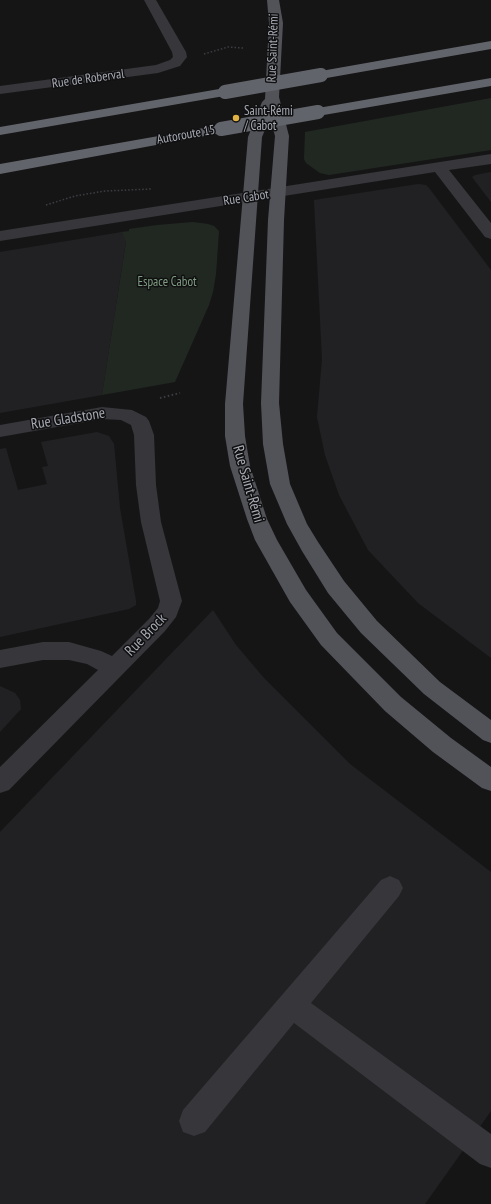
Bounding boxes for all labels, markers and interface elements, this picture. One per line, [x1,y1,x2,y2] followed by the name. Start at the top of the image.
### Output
[264,13,282,83] street label: Rue Saint-Rémi
[51,66,125,92] street label: Rue de Roberval
[244,103,293,134] place label: Saint-Rémi / Cabot
[231,113,241,123] marker: Saint-Rémi / Cabot
[156,122,216,148] street label: Autoroute 15
[222,187,270,209] street label: Rue Cabot
[137,274,197,290] park label: Espace Cabot
[30,404,106,434] street label: Rue Gladstone
[228,443,268,525] street label: Rue Saint-Rémi
[121,610,171,660] street label: Rue Brock

